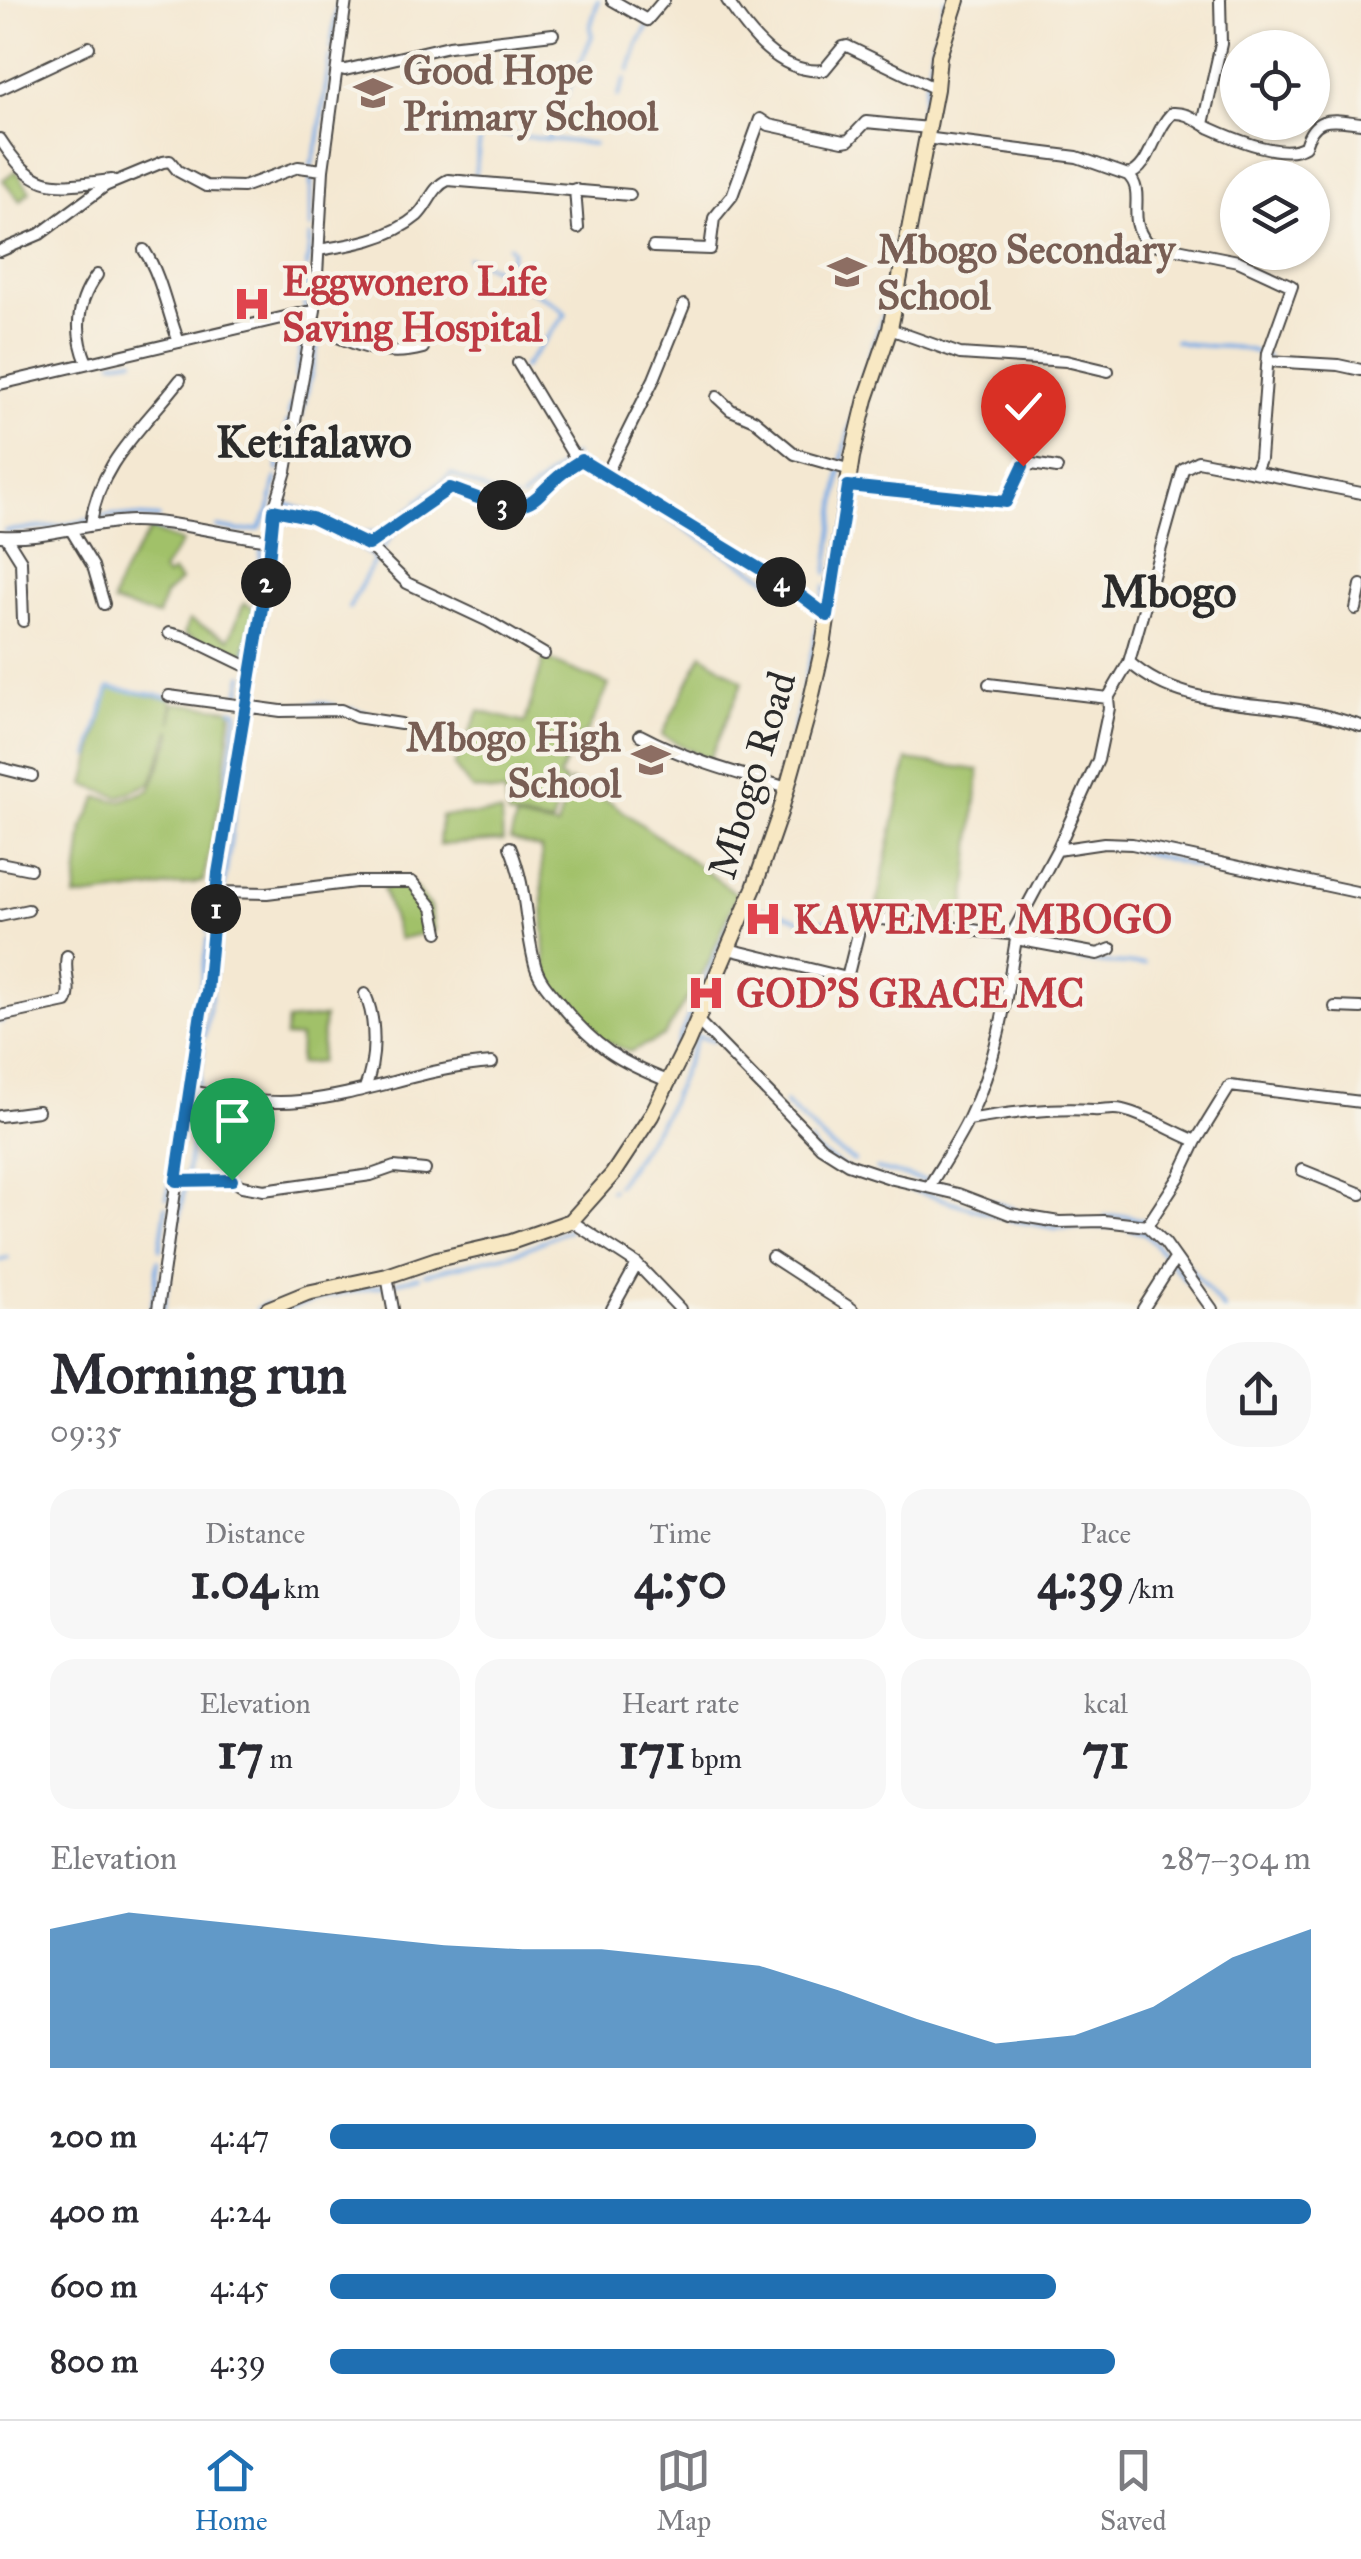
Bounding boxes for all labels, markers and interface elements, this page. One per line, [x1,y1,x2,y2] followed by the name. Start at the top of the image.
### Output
[1220,30,1330,270] map controls
[1220,30,1330,140] button: locate
[403,46,659,141] place label: Good Hope Primary School
[352,72,394,114] school or university icon: Good Hope Primary School
[1220,160,1330,270] button: layers
[877,225,1176,320] place label: Mbogo Secondary School
[826,251,868,293] school or university icon: Mbogo Secondary School
[282,257,548,352] place label: Eggwonero Life Saving Hospital
[231,283,273,325] hospital icon: Eggwonero Life Saving Hospital
[981,364,1066,467] pin
[996,379,1051,434] icon: check
[216,414,412,469] district label: Ketifalawo
[477,480,527,530] pin: 3
[496,487,508,522] text: 3
[756,557,806,607] pin: 4
[241,558,291,608] pin: 2
[773,564,789,599] text: 4
[1101,564,1237,619] district label: Mbogo
[259,565,273,600] text: 2
[697,665,807,885] street label: Mbogo Road
[406,713,622,808] place label: Mbogo High School
[630,739,672,781] school or university icon: Mbogo High School
[191,884,241,934] pin: 1
[210,891,222,926] text: 1
[793,895,1172,944] place label: KAWEMPE MBOGO
[742,898,784,940] hospital icon: KAWEMPE MBOGO
[736,969,1084,1018] place label: GOD'S GRACE MC
[685,972,727,1014] hospital icon: GOD'S GRACE MC
[190,1078,275,1181] pin
[205,1093,260,1148] icon: arrive
[50,1341,347,1408] text: Morning run
[1206,1342,1311,1447] button: share
[50,1412,122,1451] text: 09:35
[205,1516,305,1551] text: Distance
[649,1516,711,1551] text: Time
[1080,1516,1131,1551] text: Pace
[190,1551,277,1612] text: 1.04
[634,1551,727,1612] text: 4:50
[1037,1551,1124,1612] text: 4:39
[277,1571,320,1606] text: km
[1124,1571,1175,1606] text: /km
[200,1686,311,1721] text: Elevation
[622,1686,739,1721] text: Heart rate
[1084,1686,1128,1721] text: kcal
[217,1721,264,1782] text: 17
[619,1721,685,1782] text: 171
[1083,1721,1129,1782] text: 71
[264,1741,293,1776] text: m
[685,1741,742,1776] text: bpm
[50,1839,177,1878] text: Elevation
[1161,1839,1311,1878] text: 287–304 m
[50,2117,137,2156] text: 200 m
[210,2117,269,2156] text: 4:47
[50,2192,139,2231] text: 400 m
[210,2192,270,2231] text: 4:24
[50,2267,137,2306] text: 600 m
[210,2267,269,2306] text: 4:45
[50,2342,138,2381] text: 800 m
[210,2342,266,2381] text: 4:39
[194,2443,268,2538] tab: Home
[656,2443,711,2538] tab: Map
[1100,2443,1167,2538] tab: Saved

